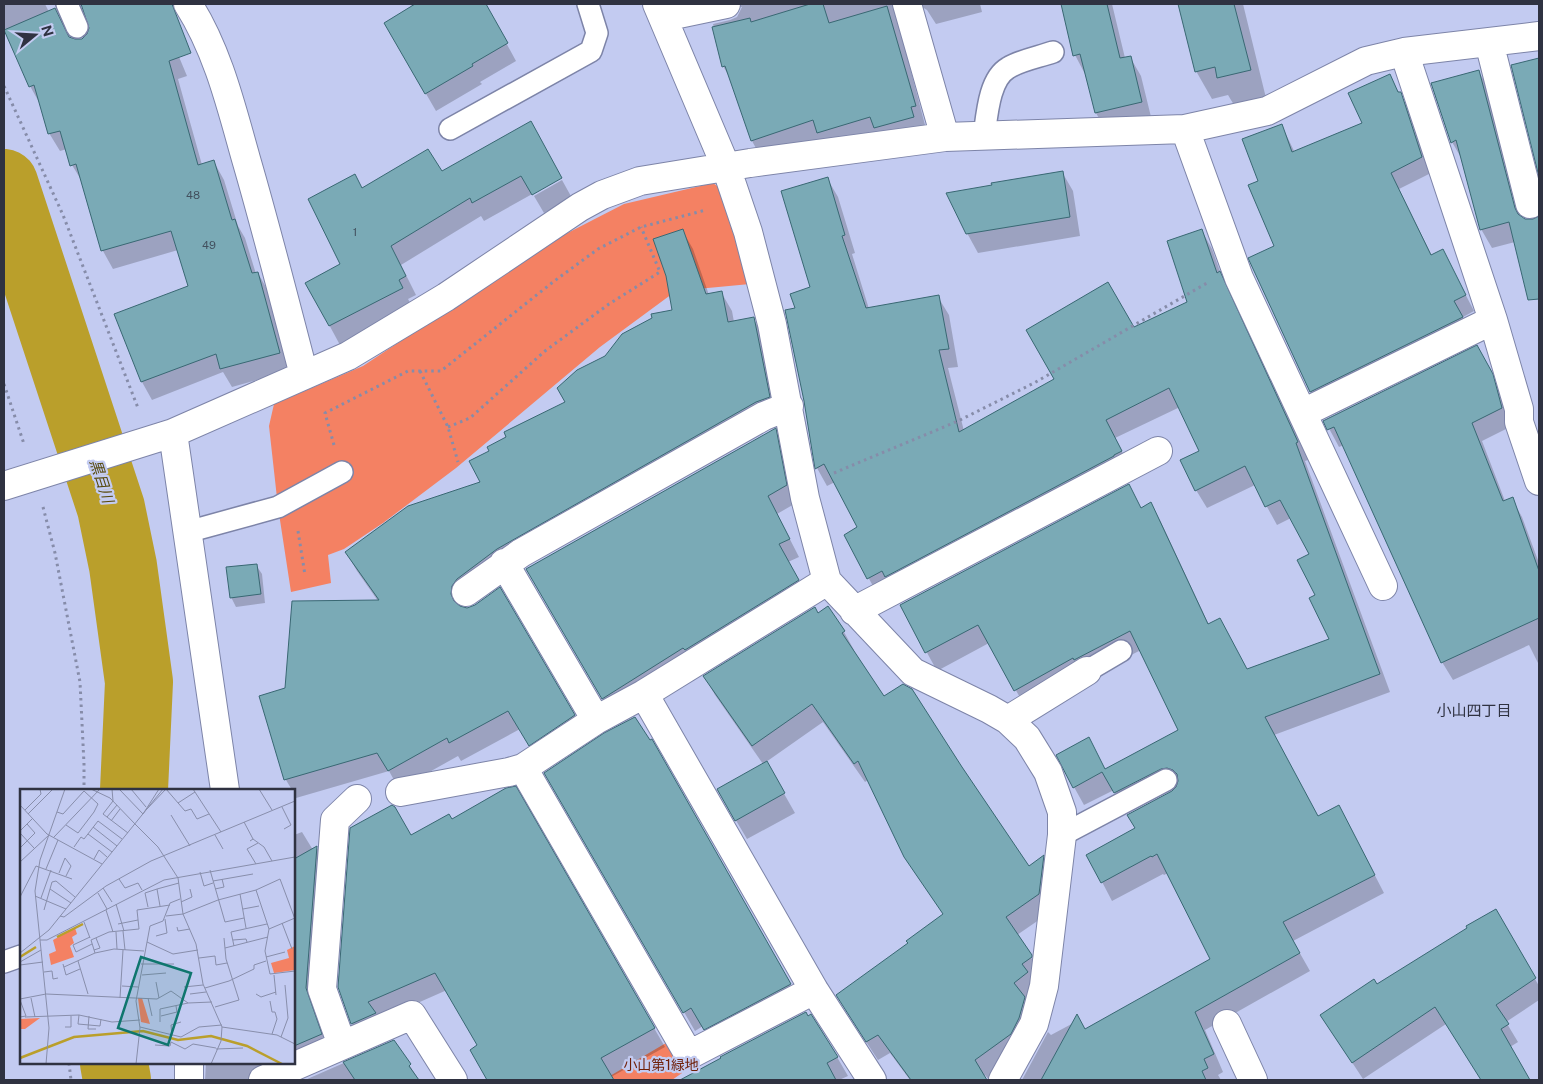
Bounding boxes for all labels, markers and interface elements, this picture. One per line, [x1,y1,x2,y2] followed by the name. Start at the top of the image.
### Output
[10,10,60,60] north arrow
[38,23,57,39] text: N
[186,189,200,201] house number: 48
[353,226,357,238] house number: 1
[202,239,216,251] house number: 49
[87,457,118,507] water label: 黒目川
[1436,702,1512,719] district label: 小山四丁目
[20,789,295,1064] inset map
[623,1057,699,1073] park label: 小山第1緑地

